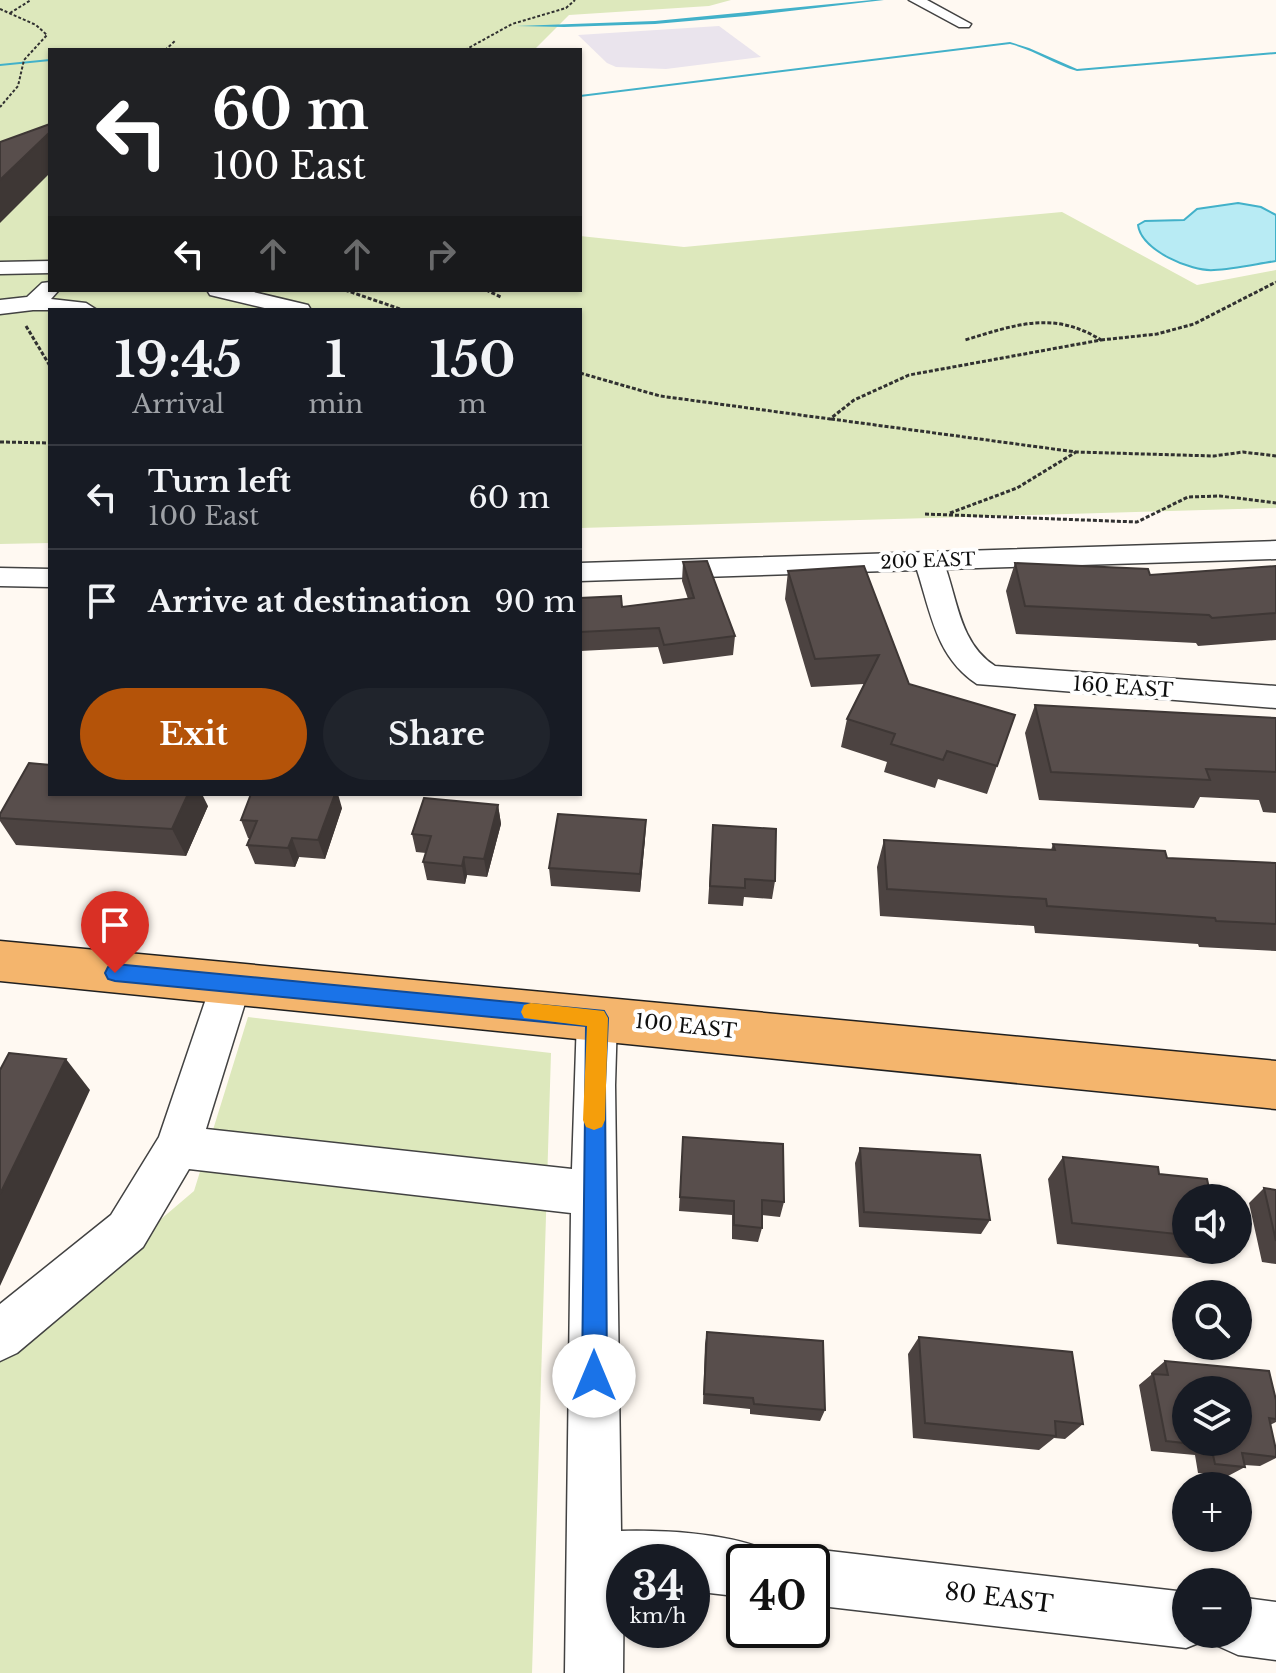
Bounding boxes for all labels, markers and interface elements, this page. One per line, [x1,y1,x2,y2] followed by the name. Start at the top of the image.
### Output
[212,75,369,144] text: 60 m
[80,80,184,184] icon: left
[212,144,366,189] text: 100 East
[167,232,211,276] icon: left
[251,232,295,276] icon: ahead
[335,232,379,276] icon: ahead
[419,232,463,276] icon: right
[115,330,242,390] text: 19:45
[325,330,346,390] text: 1
[430,330,515,390] text: 150
[132,388,224,420] text: Arrival
[308,388,363,420] text: min
[459,388,487,420] text: m
[148,463,291,500] text: Turn left
[80,475,124,519] icon: left
[468,479,550,516] text: 60 m
[148,500,259,532] text: 100 East
[880,548,976,574] street label: 200 EAST
[80,579,124,623] icon: arrive
[148,583,471,620] text: Arrive at destination
[495,583,576,620] text: 90 m
[1072,672,1174,702] street label: 160 EAST
[80,688,307,780] button: Exit
[323,688,550,780] button: Share
[81,891,149,973] pin
[93,903,137,947] icon: arrive
[634,1009,738,1043] street label: 100 EAST
[1172,1184,1252,1648] map controls
[1172,1184,1252,1264] button: sound
[1172,1280,1252,1360] button: search
[552,1334,636,1418] position arrow
[1172,1376,1252,1456] button: layers
[1172,1472,1252,1552] button: +
[726,1544,830,1648] speed limit sign: 40
[632,1561,684,1611] text: 34
[1172,1568,1252,1648] button: −
[943,1576,1055,1619] street label: 80 EAST
[630,1604,686,1628] text: km/h

